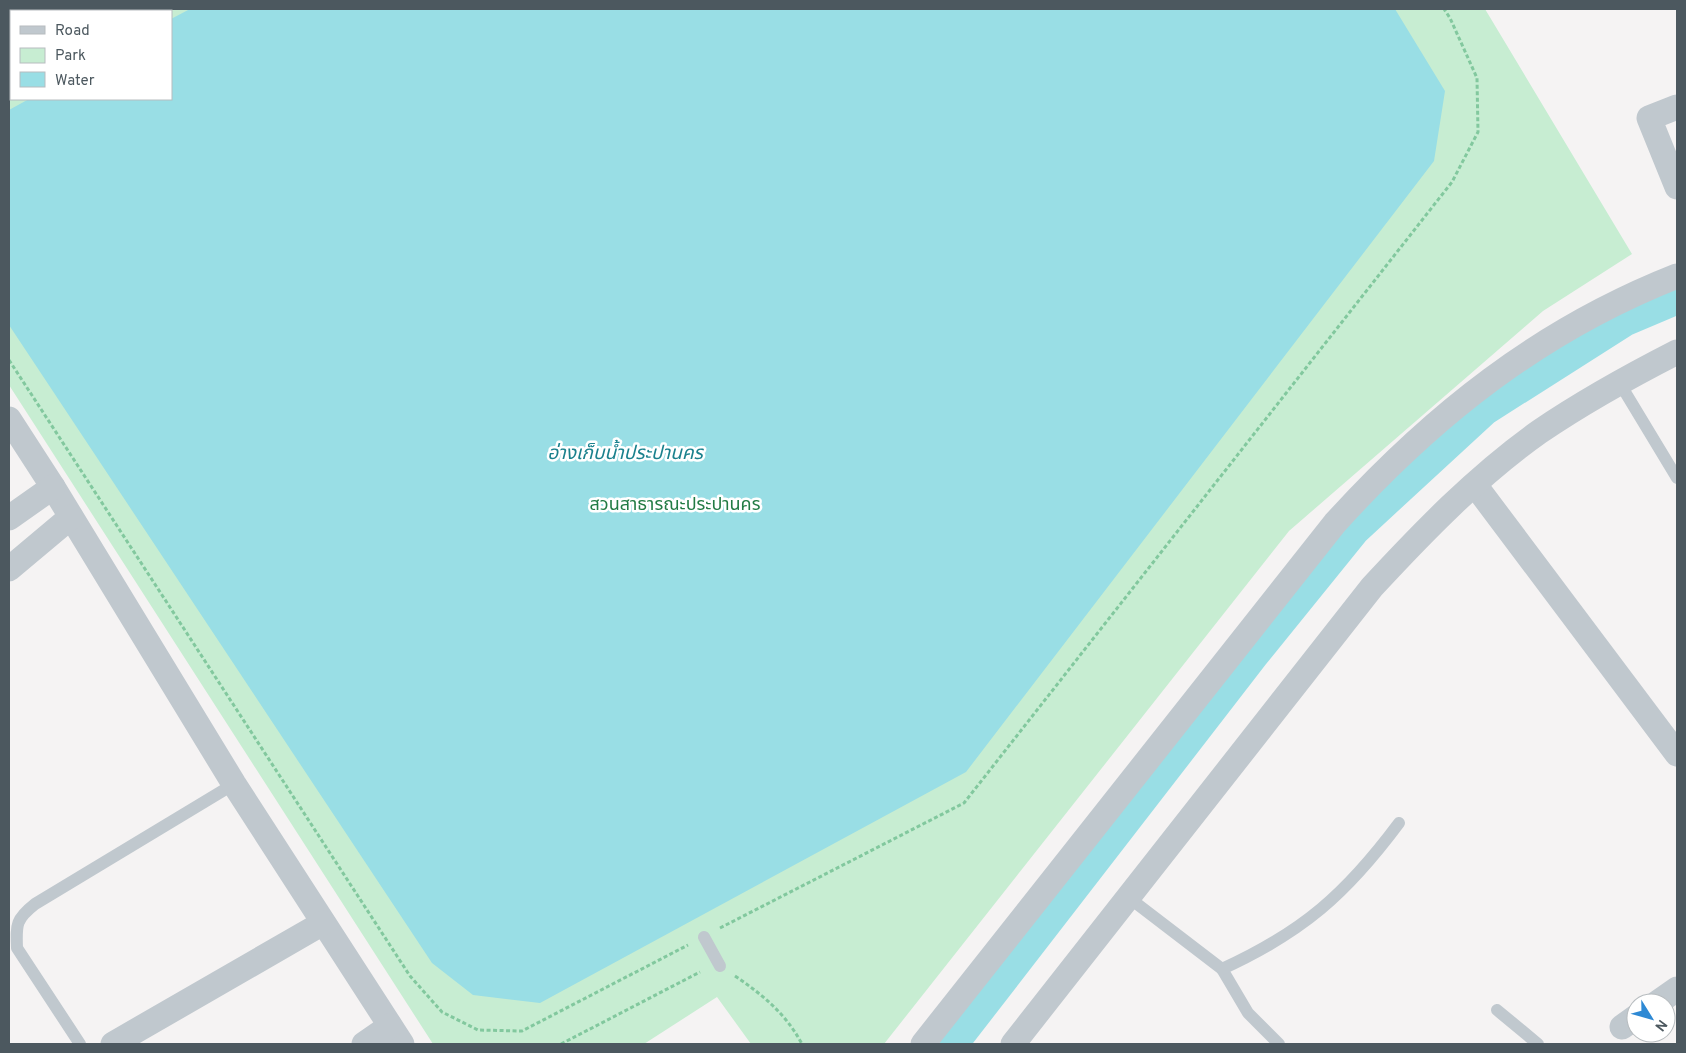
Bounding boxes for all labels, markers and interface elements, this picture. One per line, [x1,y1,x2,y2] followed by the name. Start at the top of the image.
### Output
[10,10,172,100] legend
[55,22,90,41] text: Road
[55,47,86,66] text: Park
[55,72,95,91] text: Water
[547,439,705,466] water label: อ่างเก็บน้ำประปานคร
[590,494,761,517] park label: สวนสาธารณะประปานคร
[1626,993,1676,1043] north arrow
[1650,1016,1670,1034] text: N

